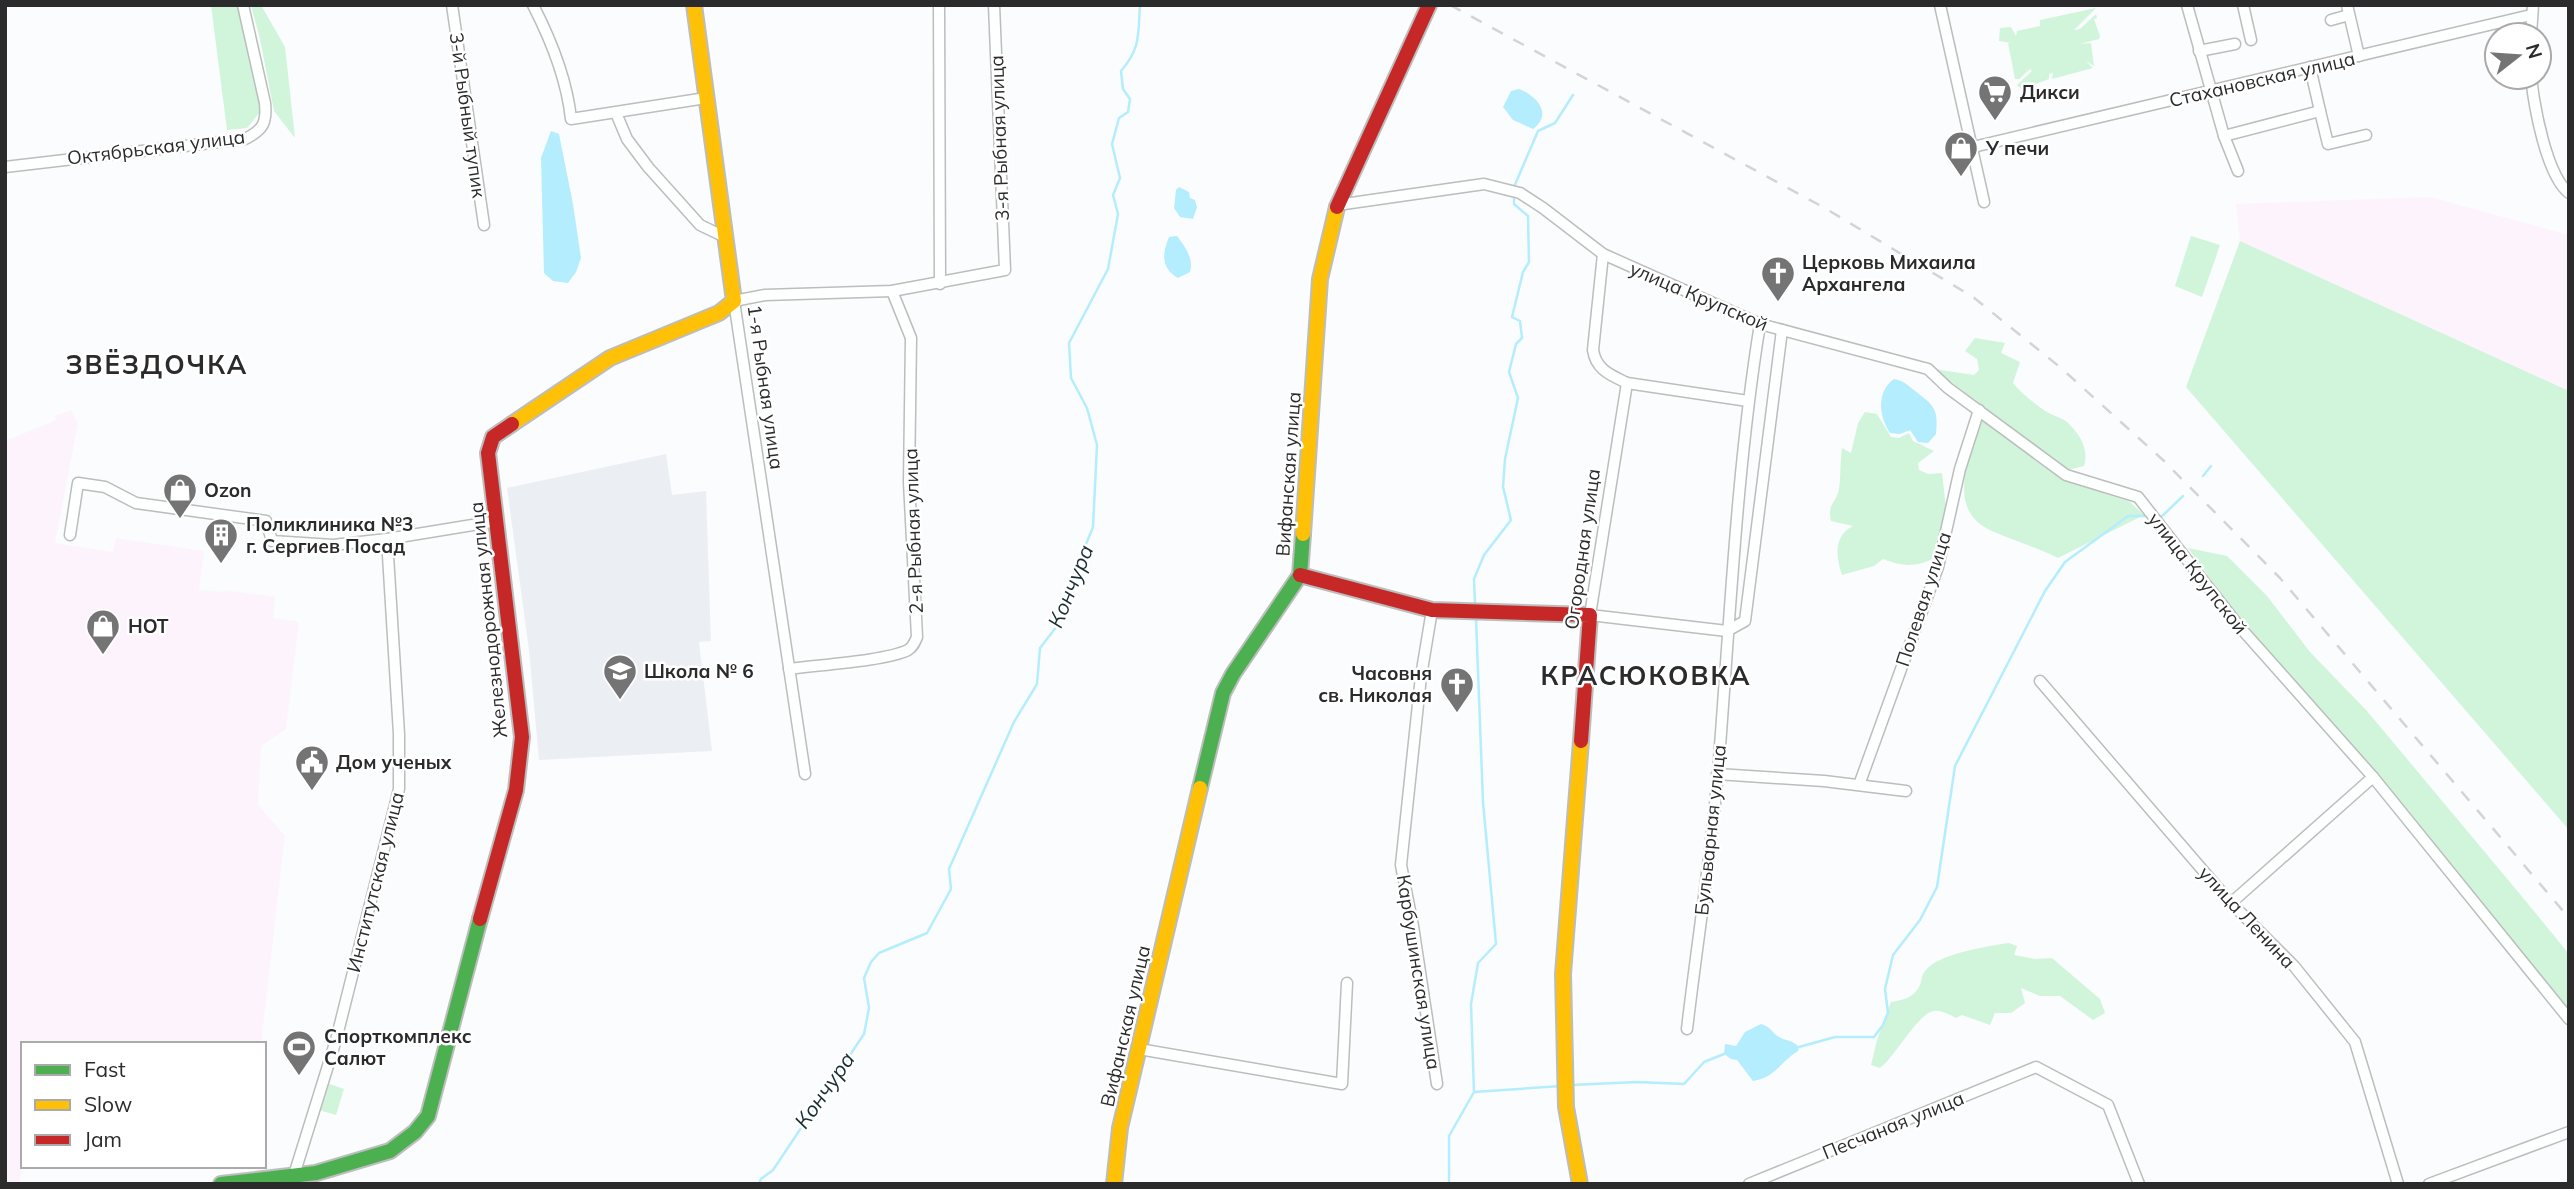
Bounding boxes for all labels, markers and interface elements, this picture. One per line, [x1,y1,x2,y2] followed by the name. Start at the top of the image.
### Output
[2483,21,2553,91] north arrow
[445,31,492,200] street label: 3-й Рыбный тупик
[2521,41,2548,61] text: N
[2167,46,2357,112] street label: Стахановская улица
[984,55,1014,221] street label: 3-я Рыбная улица
[1976,73,2014,122] supermarket icon: Дикси
[2020,80,2080,104] place label: Дикси
[66,124,246,170] street label: Октябрьская улица
[1942,129,1980,178] shop icon: У печи
[1985,136,2049,160] place label: У печи
[1802,250,1976,296] place label: Церковь Михаила Архангела
[1759,254,1797,303] church icon: Церковь Михаила Архангела
[1626,256,1772,336] street label: улица Крупской
[743,303,789,471] street label: 1-я Рыбная улица
[66,348,248,381] district label: ЗВЁЗДОЧКА
[1270,391,1306,557] street label: Вифанская улица
[898,448,928,614] street label: 2-я Рыбная улица
[1559,467,1605,631] street label: Огородная улица
[161,471,199,520] shop icon: Ozon
[204,478,251,502] place label: Ozon
[464,501,512,739] street label: Железнодорожная улица
[2143,507,2253,639] street label: улица Крупской
[246,512,413,558] place label: Поликлиника №3 г. Сергиев Посад
[202,516,240,565] building icon: Поликлиника №3 г. Сергиев Посад
[1890,529,1956,669] street label: Полевая улица
[1042,541,1098,631] water label: Кончура
[84,607,122,656] shop icon: НОТ
[128,614,169,638] place label: НОТ
[601,652,639,701] school or university icon: Школа № 6
[644,659,754,683] place label: Школа № 6
[1541,659,1752,692] district label: КРАСЮКОВКА
[1318,661,1432,707] place label: Часовня св. Николая
[1438,665,1476,714] church icon: Часовня св. Николая
[293,743,331,792] public building icon: Дом ученых
[1689,743,1731,917] street label: Бульварная улица
[336,750,452,774] place label: Дом ученых
[341,789,409,975] street label: Институтская улица
[2194,861,2300,973] street label: улица Ленина
[1392,873,1446,1071] street label: Карбушинская улица
[1095,943,1155,1109] street label: Вифанская улица
[324,1024,472,1070] place label: Спорткомплекс Салют
[280,1028,318,1077] sports icon: Спорткомплекс Салют
[21,1042,266,1168] legend
[788,1047,860,1133] water label: Кончура
[84,1056,126,1082] text: Fast
[1819,1086,1967,1164] street label: Песчаная улица
[84,1091,132,1117] text: Slow
[84,1126,122,1152] text: Jam

